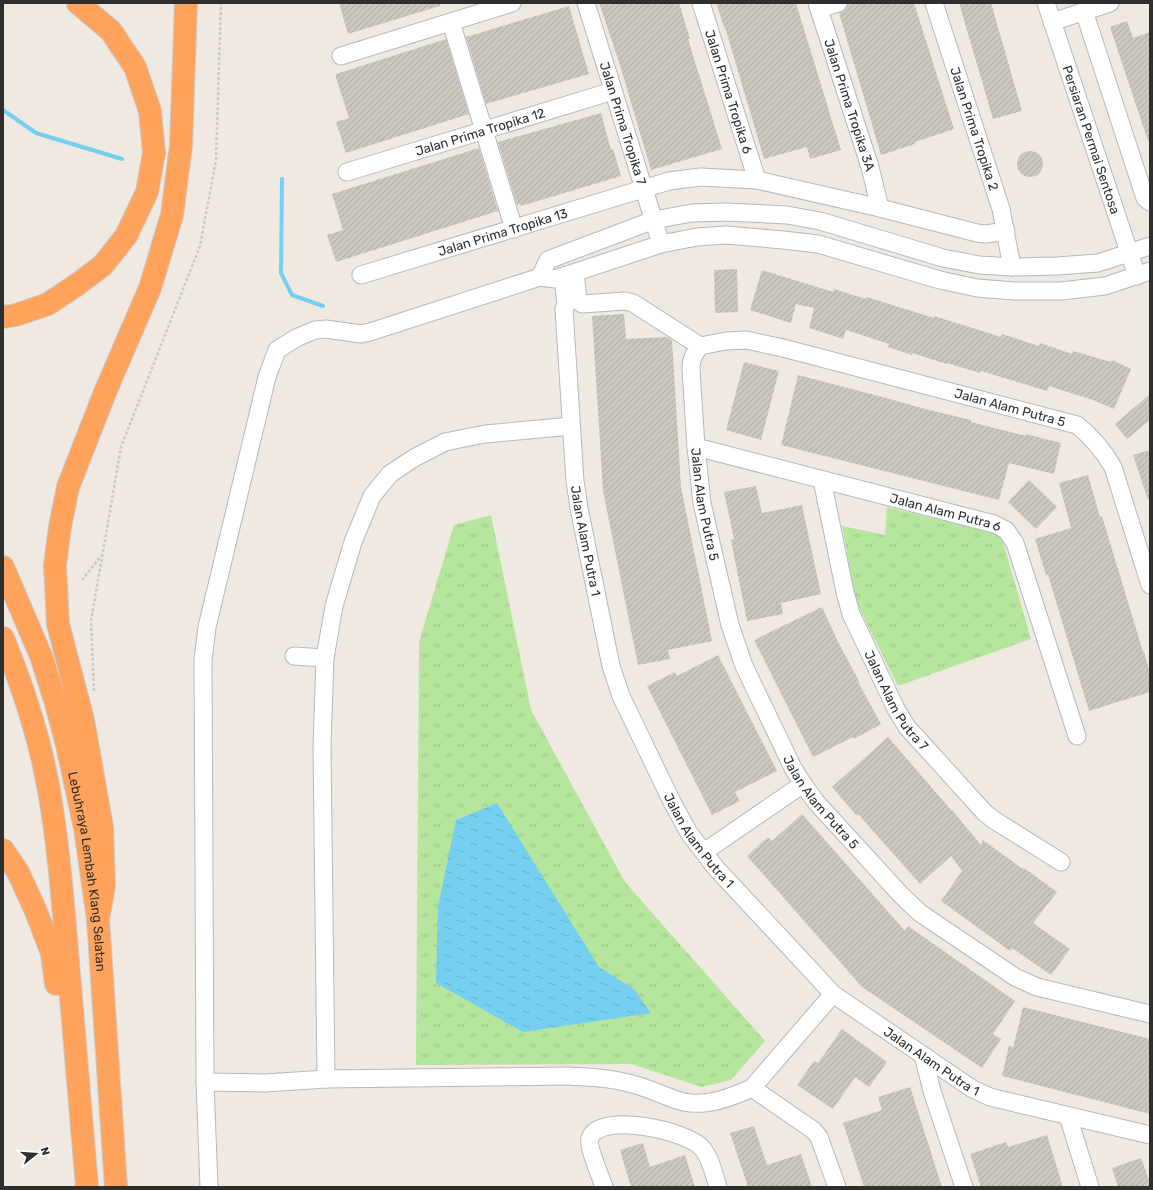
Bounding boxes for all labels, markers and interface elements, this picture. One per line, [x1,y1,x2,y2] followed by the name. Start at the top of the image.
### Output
[702,28,755,156] street label: Jalan Prima Tropika 6
[821,37,878,173] street label: Jalan Prima Tropika 3A
[597,60,649,187] street label: Jalan Prima Tropika 7
[1059,64,1123,216] street label: Persiaran Permai Sentosa
[947,65,1001,192] street label: Jalan Prima Tropika 2
[413,105,547,159] street label: Jalan Prima Tropika 12
[436,205,570,259] street label: Jalan Prima Tropika 13
[953,385,1067,430] street label: Jalan Alam Putra 5
[688,447,722,563] street label: Jalan Alam Putra 5
[568,484,604,597] street label: Jalan Alam Putra 1
[888,490,1004,535] street label: Jalan Alam Putra 6
[861,648,931,754] street label: Jalan Alam Putra 7
[780,753,862,852] street label: Jalan Alam Putra 5
[65,770,109,972] street label: Lebuhraya Lembah Klang Selatan
[661,791,737,891] street label: Jalan Alam Putra 1
[881,1024,982,1099] street label: Jalan Alam Putra 1
[16,1134,56,1174] north arrow
[38,1146,52,1157] text: N

